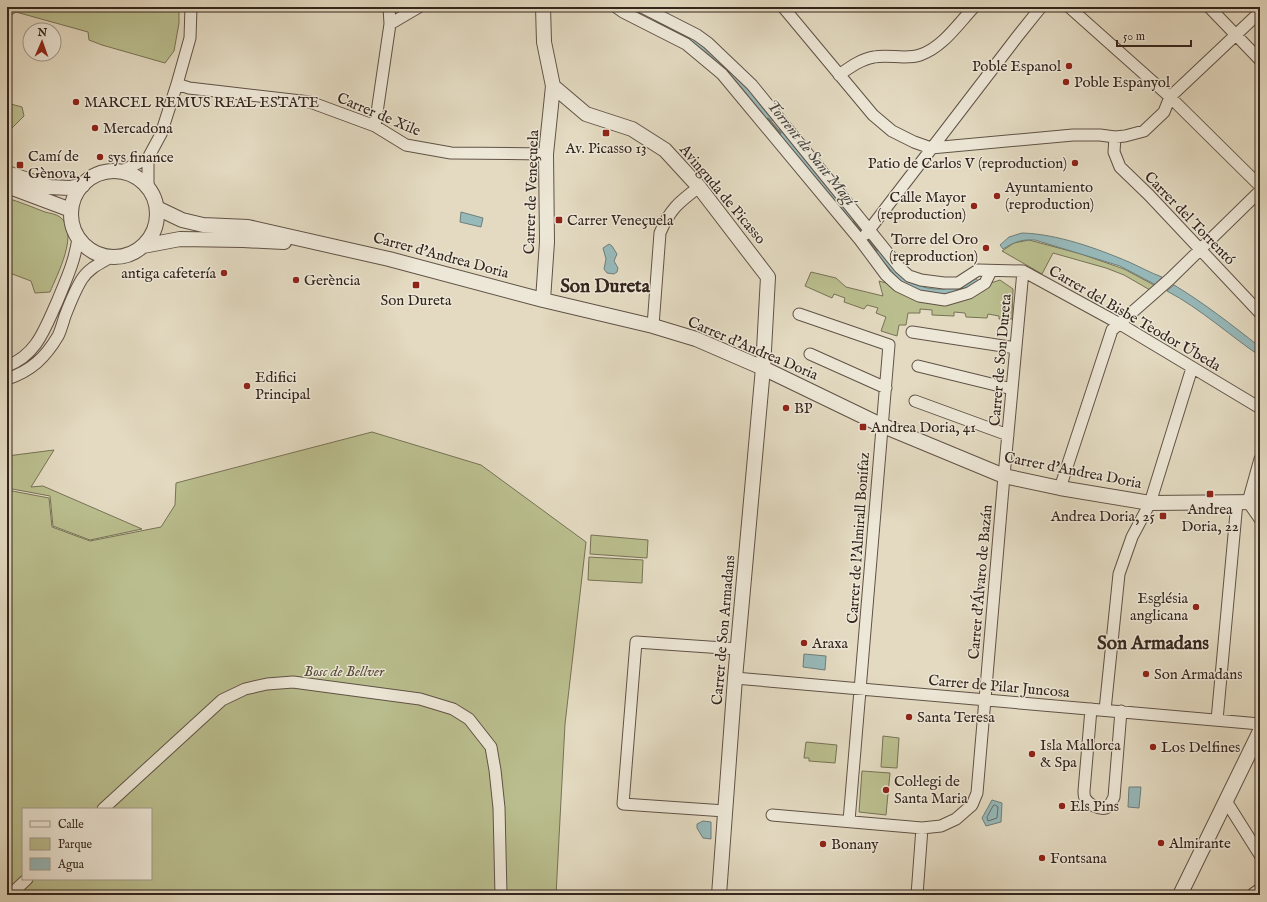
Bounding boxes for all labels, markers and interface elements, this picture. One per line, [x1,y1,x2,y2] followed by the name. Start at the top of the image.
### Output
[22,22,62,62] north arrow
[1117,22,1191,48] scale bar
[36,26,48,40] text: N
[1123,29,1145,44] text: 50 m
[972,57,1062,76] place label: Poble Espanol
[1064,61,1074,71] marker: Poble Espanol
[1074,73,1171,92] place label: Poble Espanyol
[1061,77,1071,87] marker: Poble Espanyol
[334,88,424,141] street label: Carrer de Xile
[84,93,319,112] place label: MARCEL REMUS REAL ESTATE
[762,96,861,212] water label: Torrent de Sant Magí
[71,97,81,107] marker: MARCEL REMUS REAL ESTATE
[103,119,173,138] place label: Mercadona
[90,123,100,133] marker: Mercadona
[601,128,611,138] marker: Av. Picasso 13
[520,129,543,255] street label: Carrer de Veneçuela
[564,139,647,158] place label: Av. Picasso 13
[675,140,770,248] street label: Avinguda de Picasso
[28,147,91,183] place label: Camí de Gènova, 4
[108,148,174,167] place label: sys finance
[95,152,105,162] marker: sys finance
[868,154,1067,173] place label: Patio de Carlos V (reproduction)
[1070,158,1080,168] marker: Patio de Carlos V (reproduction)
[15,160,25,170] marker: Camí de Gènova, 4
[1140,168,1239,269] street label: Carrer del Torrentó
[1004,178,1094,214] place label: Ayuntamiento (reproduction)
[877,188,966,224] place label: Calle Mayor (reproduction)
[992,191,1002,201] marker: Ayuntamiento (reproduction)
[969,201,979,211] marker: Calle Mayor (reproduction)
[567,211,674,230] place label: Carrer Veneçuela
[554,215,564,225] marker: Carrer Veneçuela
[371,228,511,283] street label: Carrer d'Andrea Doria
[889,230,978,266] place label: Torre del Oro (reproduction)
[981,243,991,253] marker: Torre del Oro (reproduction)
[1045,261,1225,376] street label: Carrer del Bisbe Teodor Úbeda
[121,264,217,283] place label: antiga cafetería
[219,268,229,278] marker: antiga cafetería
[304,271,361,290] place label: Gerència
[291,275,301,285] marker: Gerència
[560,275,651,299] district label: Son Dureta
[411,280,421,290] marker: Son Dureta
[381,291,452,310] place label: Son Dureta
[985,293,1016,427] street label: Carrer de Son Dureta
[685,312,821,385] street label: Carrer d'Andrea Doria
[255,368,311,404] place label: Edifici Principal
[242,381,252,391] marker: Edifici Principal
[794,399,813,418] place label: BP
[781,403,791,413] marker: BP
[870,418,976,437] place label: Andrea Doria, 41
[858,422,868,432] marker: Andrea Doria, 41
[1002,448,1144,493] street label: Carrer d'Andrea Doria
[843,452,874,624] street label: Carrer de l'Almirall Bonifaz
[1205,489,1215,499] marker: Andrea Doria, 22
[1181,500,1239,536] place label: Andrea Doria, 22
[964,504,997,660] street label: Carrer d'Álvaro de Bazán
[1050,507,1156,526] place label: Andrea Doria, 25
[1158,511,1168,521] marker: Andrea Doria, 25
[707,554,740,706] street label: Carrer de Son Armadans
[1130,589,1189,625] place label: Església anglicana
[1191,602,1201,612] marker: Església anglicana
[1097,632,1209,656] district label: Son Armadans
[811,634,848,653] place label: Araxa
[799,638,809,648] marker: Araxa
[304,662,385,681] park label: Bosc de Bellver
[1154,665,1242,684] place label: Son Armadans
[1141,669,1151,679] marker: Son Armadans
[927,671,1071,702] street label: Carrer de Pilar Juncosa
[917,708,995,727] place label: Santa Teresa
[904,712,914,722] marker: Santa Teresa
[1040,736,1121,772] place label: Isla Mallorca & Spa
[1161,738,1240,757] place label: Los Delfines
[1148,742,1158,752] marker: Los Delfines
[1027,749,1037,759] marker: Isla Mallorca & Spa
[894,772,968,808] place label: Col·legi de Santa Maria
[881,785,891,795] marker: Col·legi de Santa Maria
[1070,797,1119,816] place label: Els Pins
[1057,801,1067,811] marker: Els Pins
[22,808,152,880] legend
[58,817,84,832] text: Calle
[1168,834,1231,853] place label: Almirante
[831,835,879,854] place label: Bonany
[58,837,93,853] text: Parque
[1156,838,1166,848] marker: Almirante
[818,839,828,849] marker: Bonany
[1050,849,1107,868] place label: Fontsana
[1037,853,1047,863] marker: Fontsana
[57,857,85,872] text: Agua

